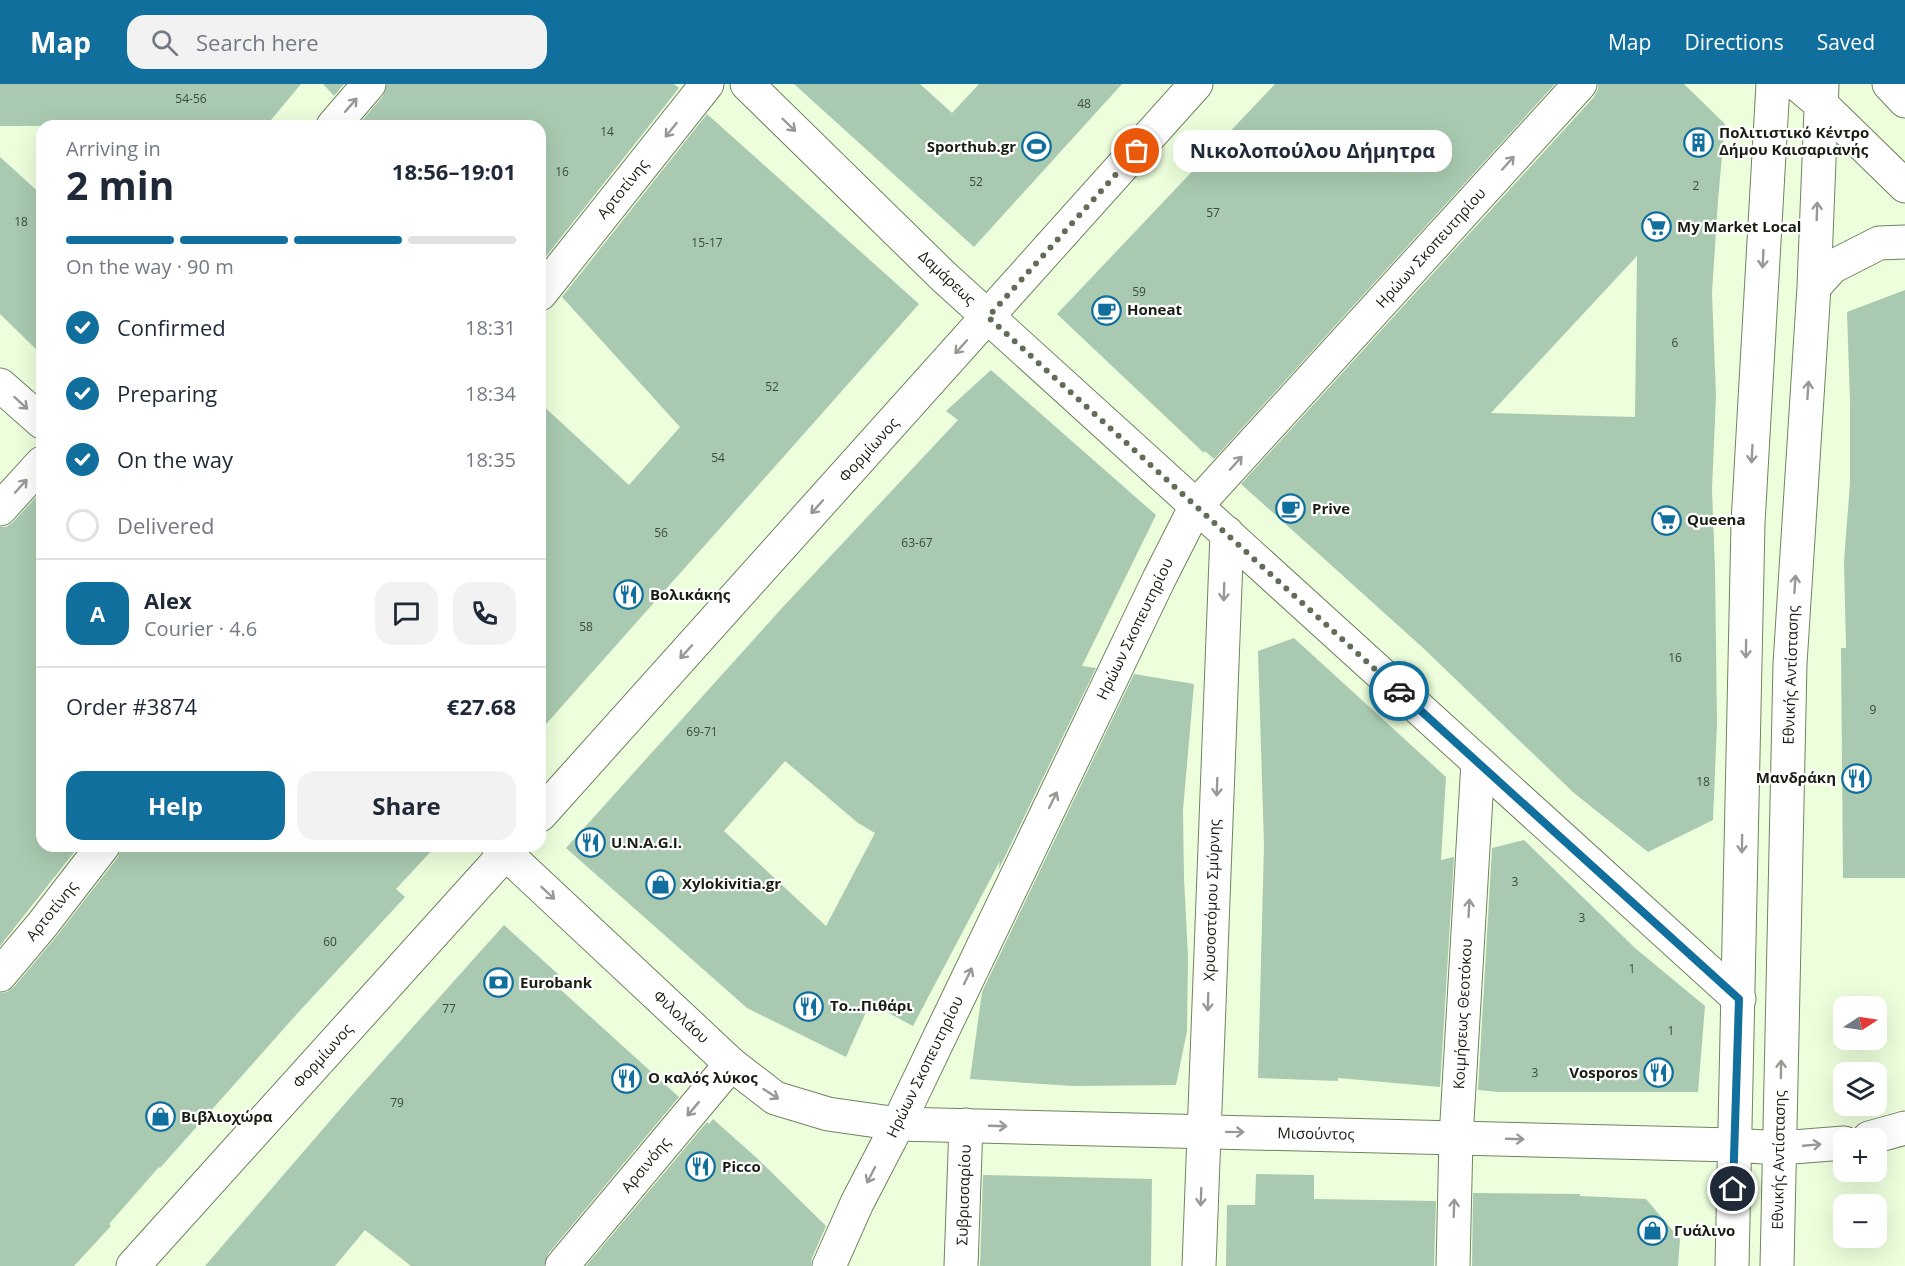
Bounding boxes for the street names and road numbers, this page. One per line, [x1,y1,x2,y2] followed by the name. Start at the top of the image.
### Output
[592,154,652,222] street label: Αρτοτίνης
[1371,183,1490,312] street label: Ηρώων Σκοπευτηρίου
[915,246,981,309] street label: Δαμάρεως
[834,413,903,486] street label: Φορμίωνος
[1091,554,1177,703] street label: Ηρώων Σκοπευτηρίου
[1778,605,1802,745] street label: Εθνικής Αντίστασης
[1198,819,1224,981] street label: Χρυσοστόμου Σμύρνης
[21,876,81,944] street label: Αρτοτίνης
[1448,938,1476,1090] street label: Κοιμήσεως Θεοτόκου
[649,985,714,1047] street label: Φιλολάου
[881,992,967,1141] street label: Ηρώων Σκοπευτηρίου
[288,1019,357,1092] street label: Φορμίωνος
[1767,1090,1789,1230] street label: Εθνικής Αντίστασης
[1277,1122,1355,1144] street label: Μισούντος
[616,1133,674,1196] street label: Αρσινόης
[951,1144,975,1246] street label: Συβρισσαρίου

